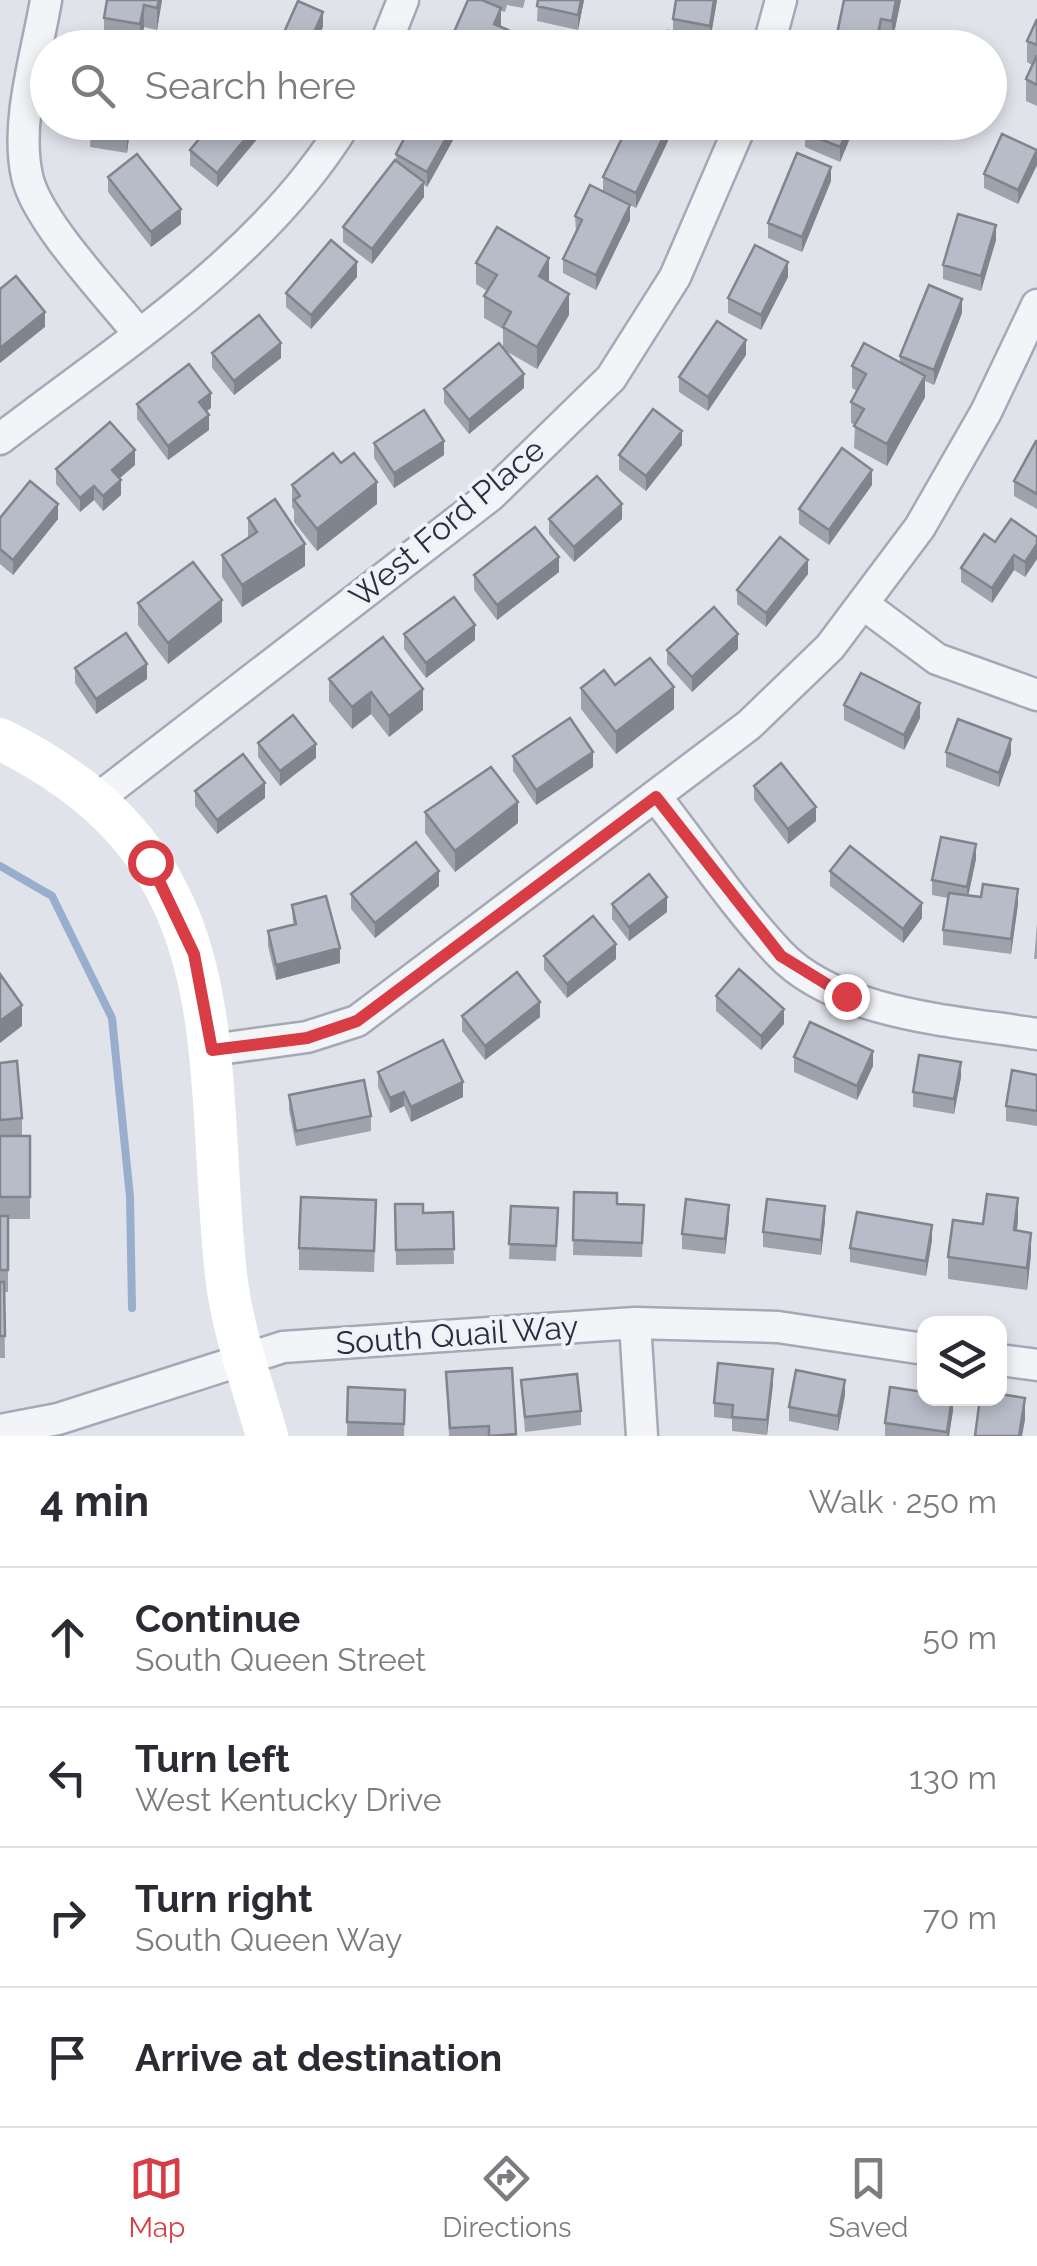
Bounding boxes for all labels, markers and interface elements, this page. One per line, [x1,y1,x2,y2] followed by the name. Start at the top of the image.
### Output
[30,30,1007,140] search box
[65,58,120,113] icon: search
[145,63,356,108] text: Search here
[342,431,551,615] street label: West Ford Place
[128,840,174,886] route start
[824,974,870,1020] route end
[334,1308,580,1361] street label: South Quail Way
[917,1316,1007,1406] map controls
[917,1316,1007,1406] button: layers
[40,1477,149,1526] text: 4 min
[808,1483,997,1520] text: Walk · 250 m
[135,1596,300,1641] text: Continue
[40,1610,95,1665] icon: ahead
[922,1619,997,1656] text: 50 m
[135,1641,426,1678] text: South Queen Street
[135,1736,290,1781] text: Turn left
[40,1750,95,1805] icon: left
[909,1759,997,1796] text: 130 m
[135,1781,442,1818] text: West Kentucky Drive
[135,1876,312,1921] text: Turn right
[40,1890,95,1945] icon: right
[923,1899,997,1936] text: 70 m
[135,1921,402,1958] text: South Queen Way
[40,2030,95,2085] icon: arrive
[135,2035,502,2080] text: Arrive at destination
[128,2151,185,2244] tab: Map
[442,2151,572,2244] tab: Directions
[828,2151,909,2244] tab: Saved

